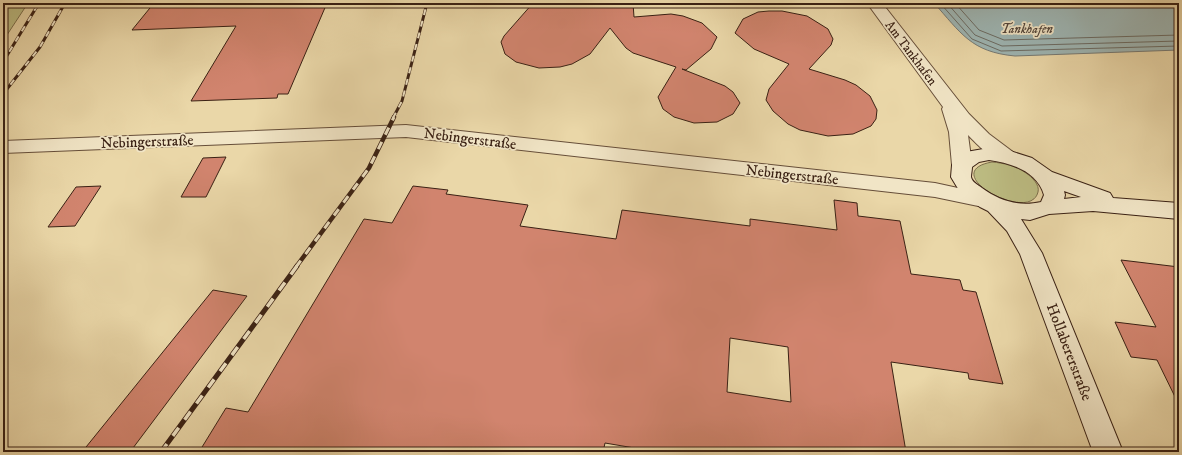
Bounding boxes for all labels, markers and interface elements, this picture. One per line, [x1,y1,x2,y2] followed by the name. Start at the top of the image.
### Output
[881,17,941,89] street label: Am Tankhafen
[1001,21,1053,37] water label: Tankhafen
[423,124,517,154] street label: Nebingerstraße
[100,131,194,153] street label: Nebingerstraße
[745,161,839,189] street label: Nebingerstraße
[1042,301,1096,403] street label: Hollabererstraße

